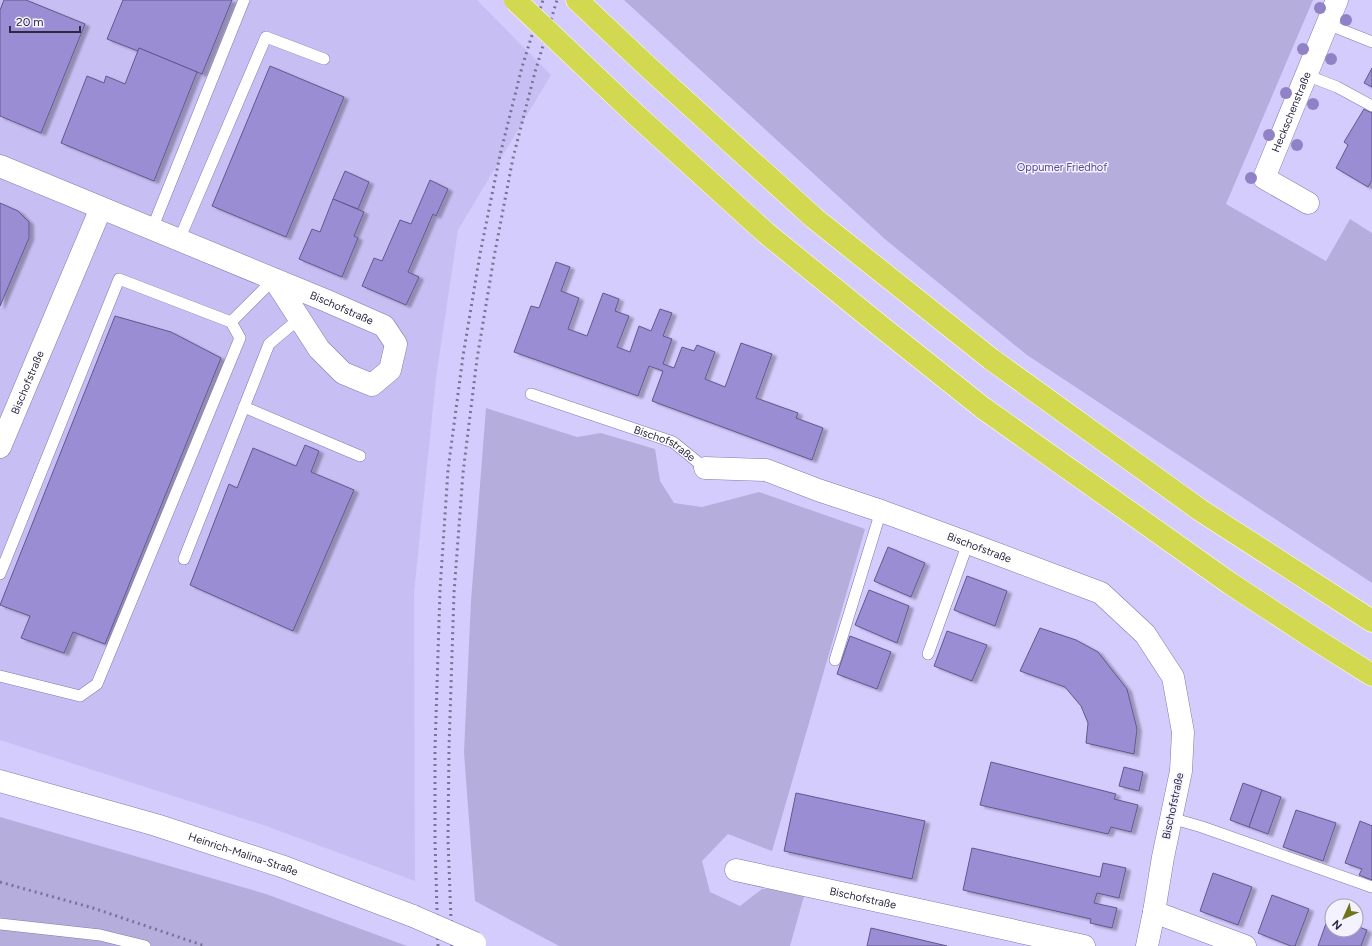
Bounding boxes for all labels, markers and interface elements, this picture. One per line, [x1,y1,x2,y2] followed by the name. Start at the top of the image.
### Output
[10,8,80,34] scale bar
[16,15,44,29] text: 20 m
[1269,70,1313,154] street label: Heckschenstraße
[1017,161,1108,174] park label: Oppumer Friedhof
[308,288,376,327] street label: Bischofstraße
[8,349,46,416] street label: Bischofstraße
[632,423,698,464] street label: Bischofstraße
[945,529,1013,565] street label: Bischofstraße
[1160,772,1186,840] street label: Bischofstraße
[187,830,300,878] street label: Heinrich-Malina-Straße
[828,884,898,911] street label: Bischofstraße
[1324,898,1364,938] north arrow
[1330,917,1345,932] text: N

